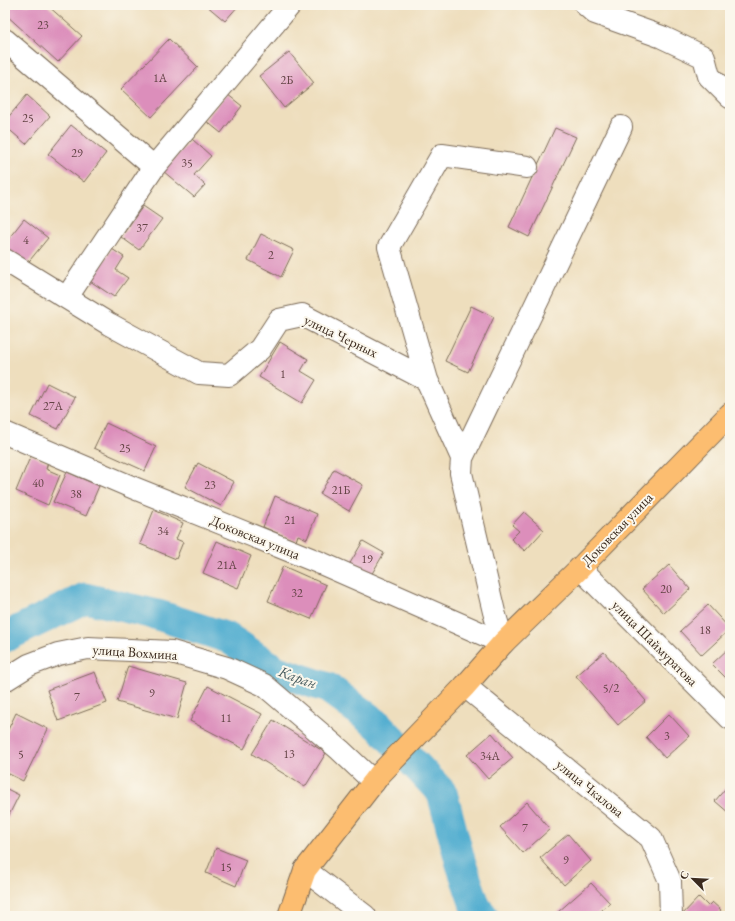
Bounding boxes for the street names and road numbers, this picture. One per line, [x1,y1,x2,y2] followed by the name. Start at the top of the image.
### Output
[301,310,381,362] street label: улица Черных
[577,488,657,570] street label: Доковская улица
[207,511,303,563] street label: Доковская улица
[608,596,702,690] street label: улица Шаймуратова
[92,640,179,664] street label: улица Вохмина
[552,755,628,821] street label: улица Чкалова

